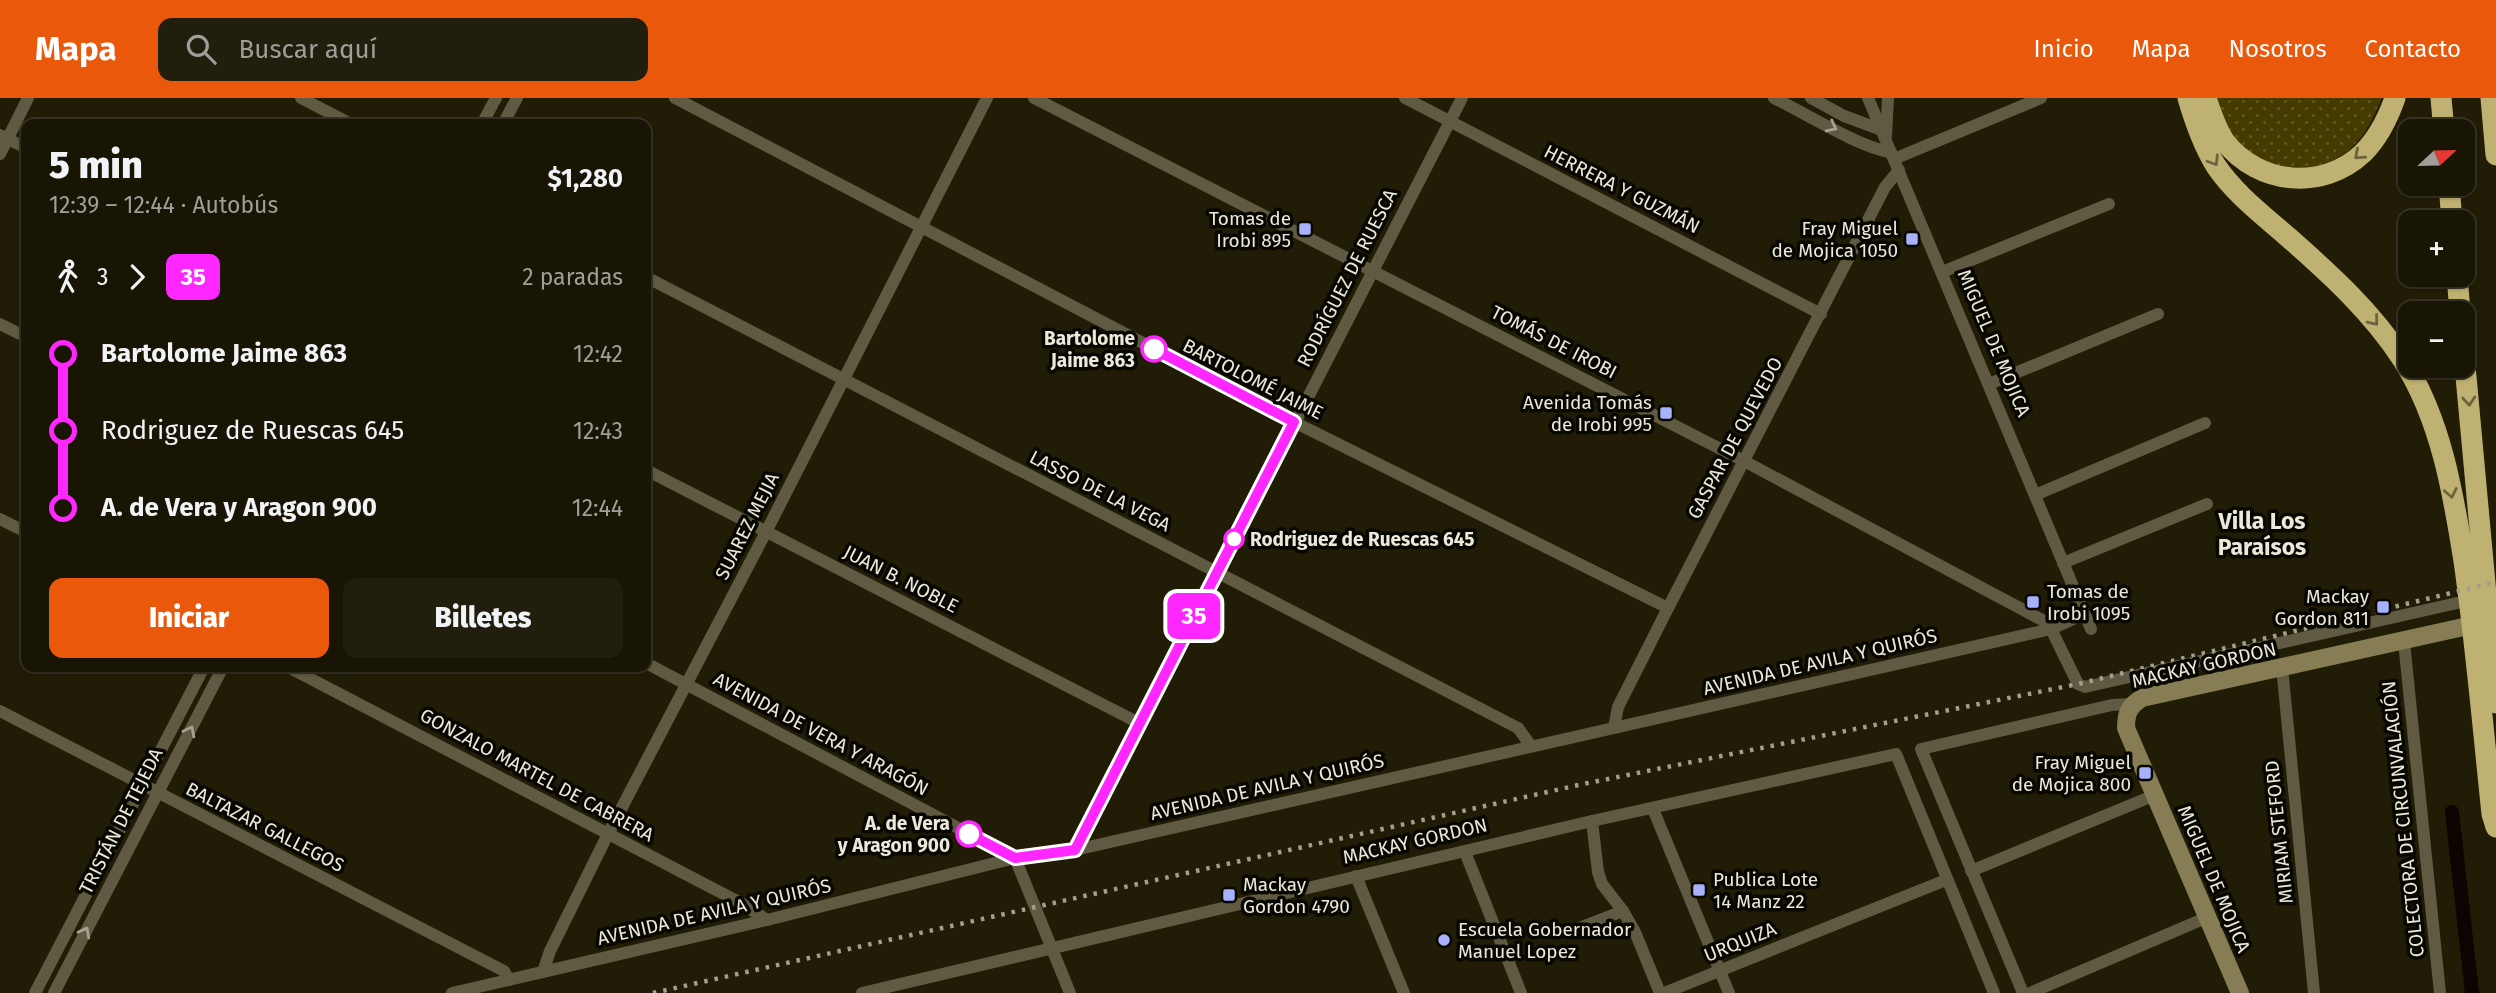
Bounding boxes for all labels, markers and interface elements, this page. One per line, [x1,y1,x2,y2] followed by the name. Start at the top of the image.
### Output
[158,18,648,81] search box
[35,29,116,69] text: Mapa
[182,30,220,68] icon: search
[238,34,377,65] text: Buscar aquí
[2034,35,2094,63] text: Inicio
[2132,35,2191,63] text: Mapa
[2229,35,2327,63] text: Nosotros
[2365,35,2461,63] text: Contacto
[1825,119,1837,133] one-way arrow
[2398,119,2474,196] north arrow
[2398,119,2475,378] map controls
[1540,140,1704,238] street label: HERRERA Y GUZMÁN
[49,142,143,188] text: 5 min
[2354,147,2367,159] one-way arrow
[2205,153,2218,166] one-way arrow
[548,163,623,194] text: $1,280
[1292,185,1402,371] street label: RODRÍGUEZ DE RUESCA
[49,191,278,219] text: 12:39 – 12:44 · Autobús
[1209,207,1291,252] place label: Tomas de Irobi 895
[2398,210,2475,287] button: +
[1771,217,1898,262] place label: Fray Miguel de Mojica 1050
[1297,221,1313,237] marker: Tomas de Irobi 895
[1904,231,1920,247] marker: Fray Miguel de Mojica 1050
[49,258,87,296] icon: walk
[118,258,156,296] icon: forward
[97,263,108,291] text: 3
[180,263,206,291] text: 35
[522,263,623,291] text: 2 paradas
[1953,266,2035,420] street label: MIGUEL DE MOJICA
[1487,300,1621,384] street label: TOMÁS DE IROBI
[2398,301,2475,378] button: −
[2366,313,2378,326] one-way arrow
[1044,327,1135,372] place label: Bartolome Jaime 863
[1179,334,1327,424] street label: BARTOLOMÉ JAIME
[1141,336,1167,362] marker: Bartolome Jaime 863
[101,338,347,369] text: Bartolome Jaime 863
[573,340,623,368] text: 12:42
[1683,353,1787,523] street label: GASPAR DE QUEVEDO
[1523,391,1652,436] place label: Avenida Tomás de Irobi 995
[2461,395,2476,407] one-way arrow
[1658,405,1674,421] marker: Avenida Tomás de Irobi 995
[101,415,404,446] text: Rodriguez de Ruescas 645
[573,417,623,445] text: 12:43
[1026,446,1174,537] street label: LASSO DE LA VEGA
[710,468,784,583] street label: SUAREZ MEJIA
[2443,487,2458,499] one-way arrow
[101,492,377,523] text: A. de Vera y Aragon 900
[572,494,623,522] text: 12:44
[2218,507,2306,561] district label: Villa Los Paraísos
[1250,528,1475,551] place label: Rodriguez de Ruescas 645
[1224,529,1244,549] marker: Rodriguez de Ruescas 645
[840,540,962,618] street label: JUAN B. NOBLE
[49,578,329,658] button: Iniciar
[343,578,623,658] button: Billetes
[2047,580,2130,625] place label: Tomas de Irobi 1095
[2274,585,2370,630] place label: Mackay Gordon 811
[1162,593,1226,639] line badge: 35
[2025,594,2041,610] marker: Tomas de Irobi 1095
[2375,599,2391,615] marker: Mackay Gordon 811
[1181,602,1207,630] text: 35
[1701,624,1939,700] street label: AVENIDA DE AVILA Y QUIRÓS
[2129,637,2279,693] street label: MACKAY GORDON
[710,667,932,801] street label: AVENIDA DE VERA Y ARAGÓN
[2377,680,2429,958] street label: COLECTORA DE CIRCUNVALACIÓN
[416,703,658,847] street label: GONZALO MARTEL DE CABRERA
[182,725,195,738] one-way arrow
[74,744,168,898] street label: TRISTÁN DE TEJEDA
[1148,749,1386,825] street label: AVENIDA DE AVILA Y QUIRÓS
[2012,751,2131,796] place label: Fray Miguel de Mojica 800
[2260,759,2298,905] street label: MIRIAM STEFORD
[2137,765,2153,781] marker: Fray Miguel de Mojica 800
[182,777,348,877] street label: BALTAZAR GALLEGOS
[2173,802,2255,956] street label: MIGUEL DE MOJICA
[837,812,950,857] place label: A. de Vera y Aragon 900
[1340,813,1490,869] street label: MACKAY GORDON
[956,821,982,847] marker: A. de Vera y Aragon 900
[1713,868,1818,913] place label: Publica Lote 14 Manz 22
[1243,873,1350,918] place label: Mackay Gordon 4790
[595,874,833,950] street label: AVENIDA DE AVILA Y QUIRÓS
[1691,882,1707,898] marker: Publica Lote 14 Manz 22
[1221,887,1237,903] marker: Mackay Gordon 4790
[1700,917,1780,967] street label: URQUIZA
[1458,918,1632,963] place label: Escuela Gobernador Manuel Lopez
[77,927,90,940] one-way arrow
[1436,932,1452,948] marker: Escuela Gobernador Manuel Lopez

